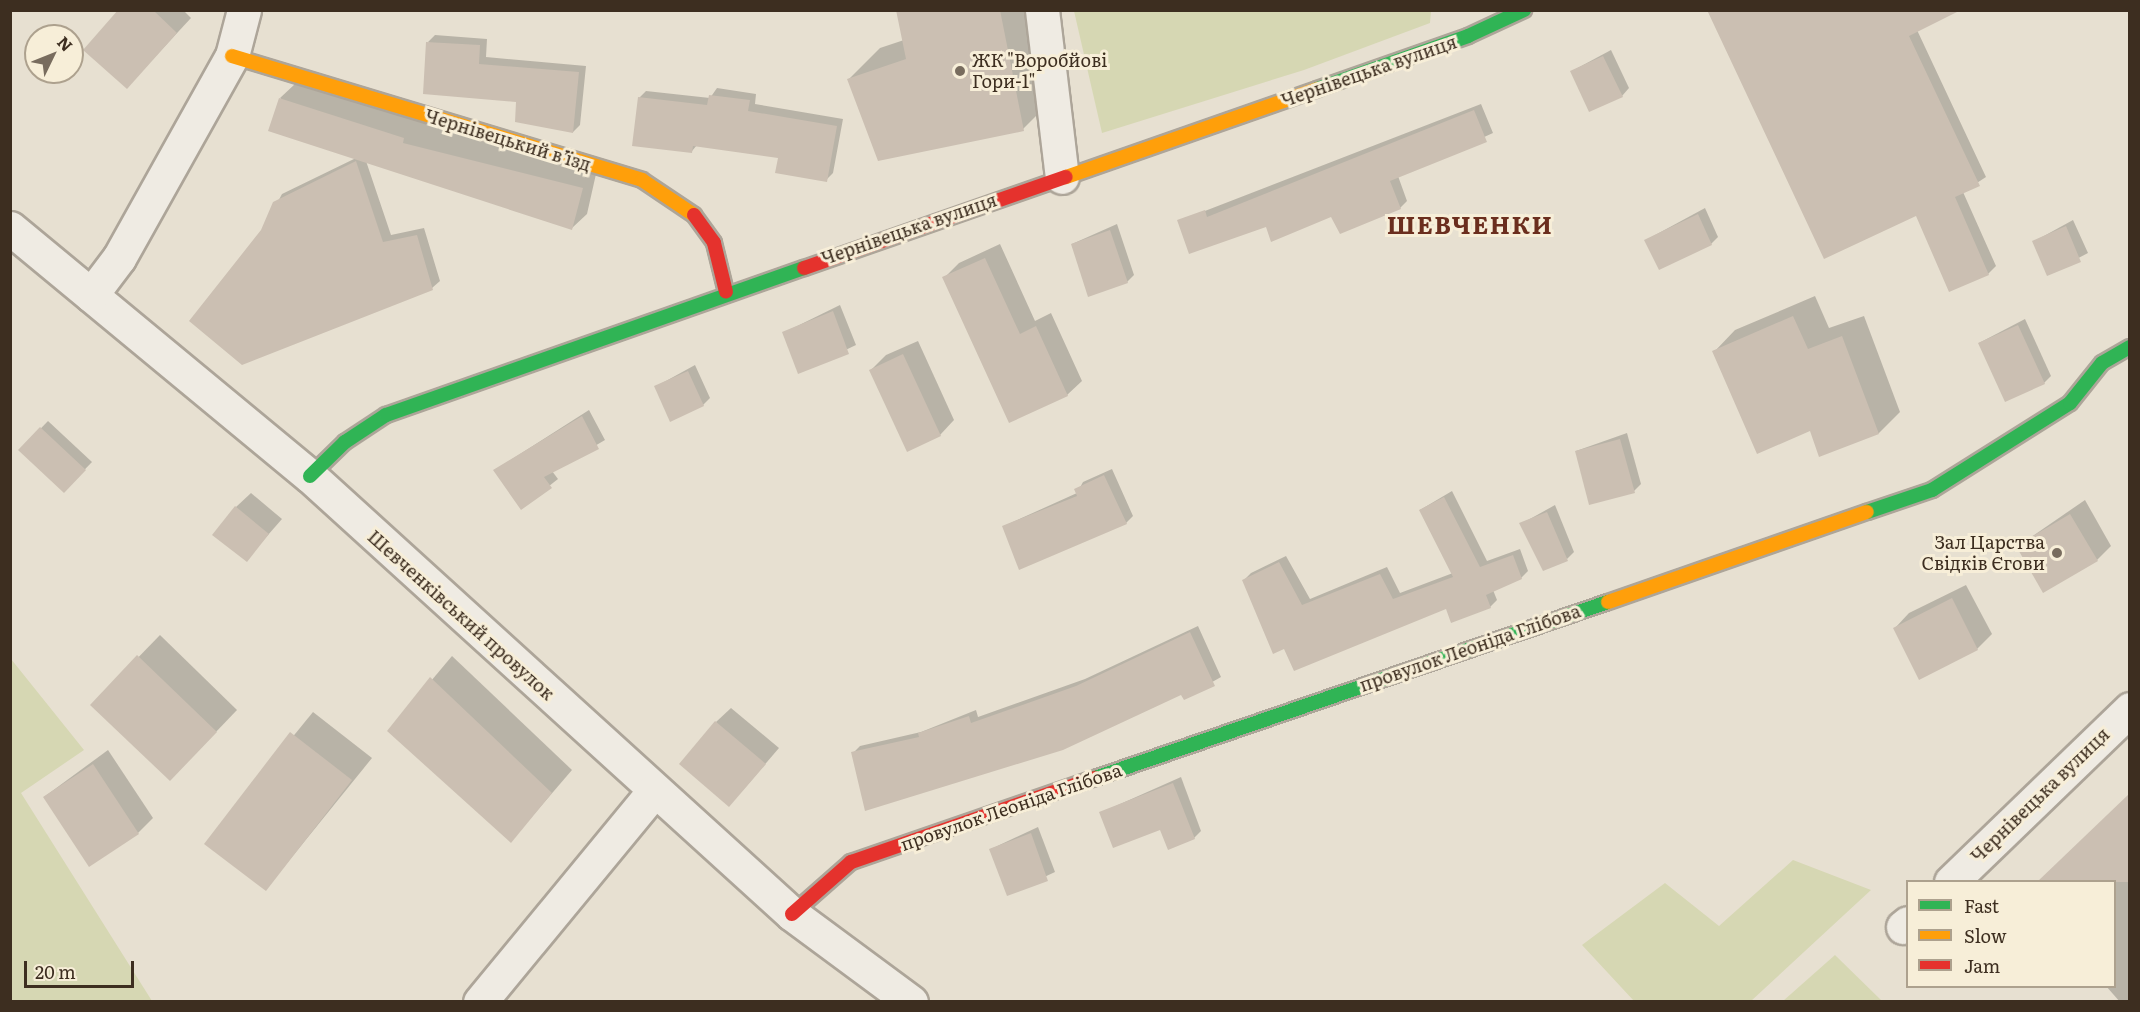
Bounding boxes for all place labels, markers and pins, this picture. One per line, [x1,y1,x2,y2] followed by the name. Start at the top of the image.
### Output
[972,50,1107,92] place label: ЖК "Воробйові Гори-1"
[953,64,967,78] marker: ЖК "Воробйові Гори-1"
[1922,532,2045,574] place label: Зал Царства Свідків Єгови
[2050,546,2064,560] marker: Зал Царства Свідків Єгови

